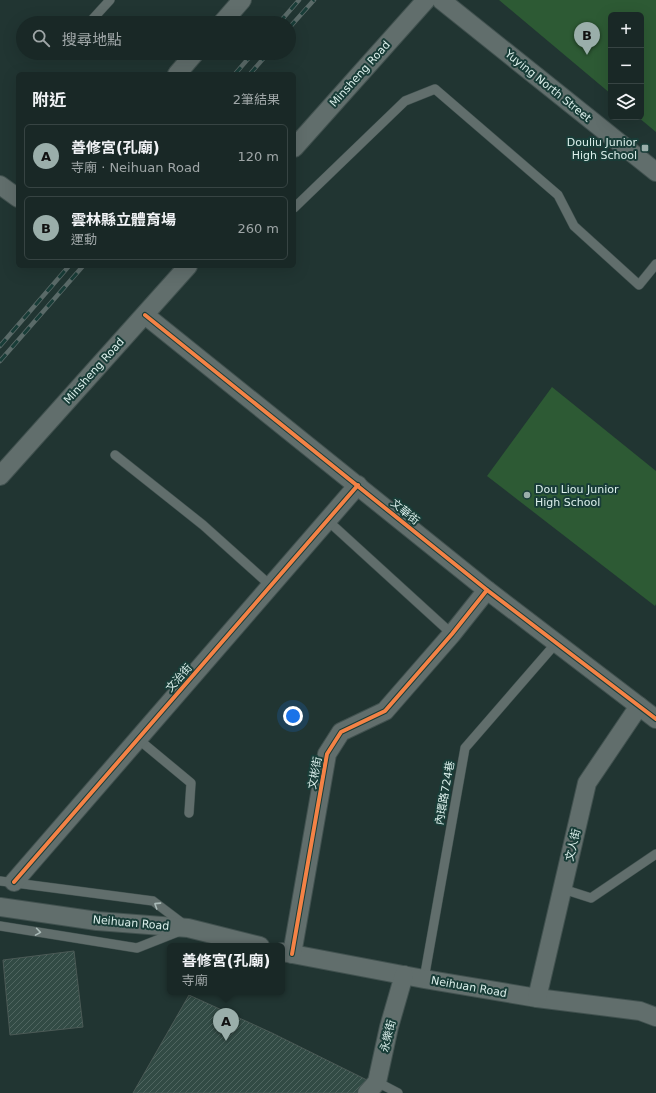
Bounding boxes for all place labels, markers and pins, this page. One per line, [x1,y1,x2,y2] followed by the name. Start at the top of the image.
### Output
[574,22,600,55] pin: B
[567,136,637,162] place label: Douliu Junior High School
[640,143,650,153] marker: Douliu Junior High School
[535,483,619,509] place label: Dou Liou Junior High School
[522,490,532,500] marker: Dou Liou Junior High School
[213,1008,239,1041] pin: A

